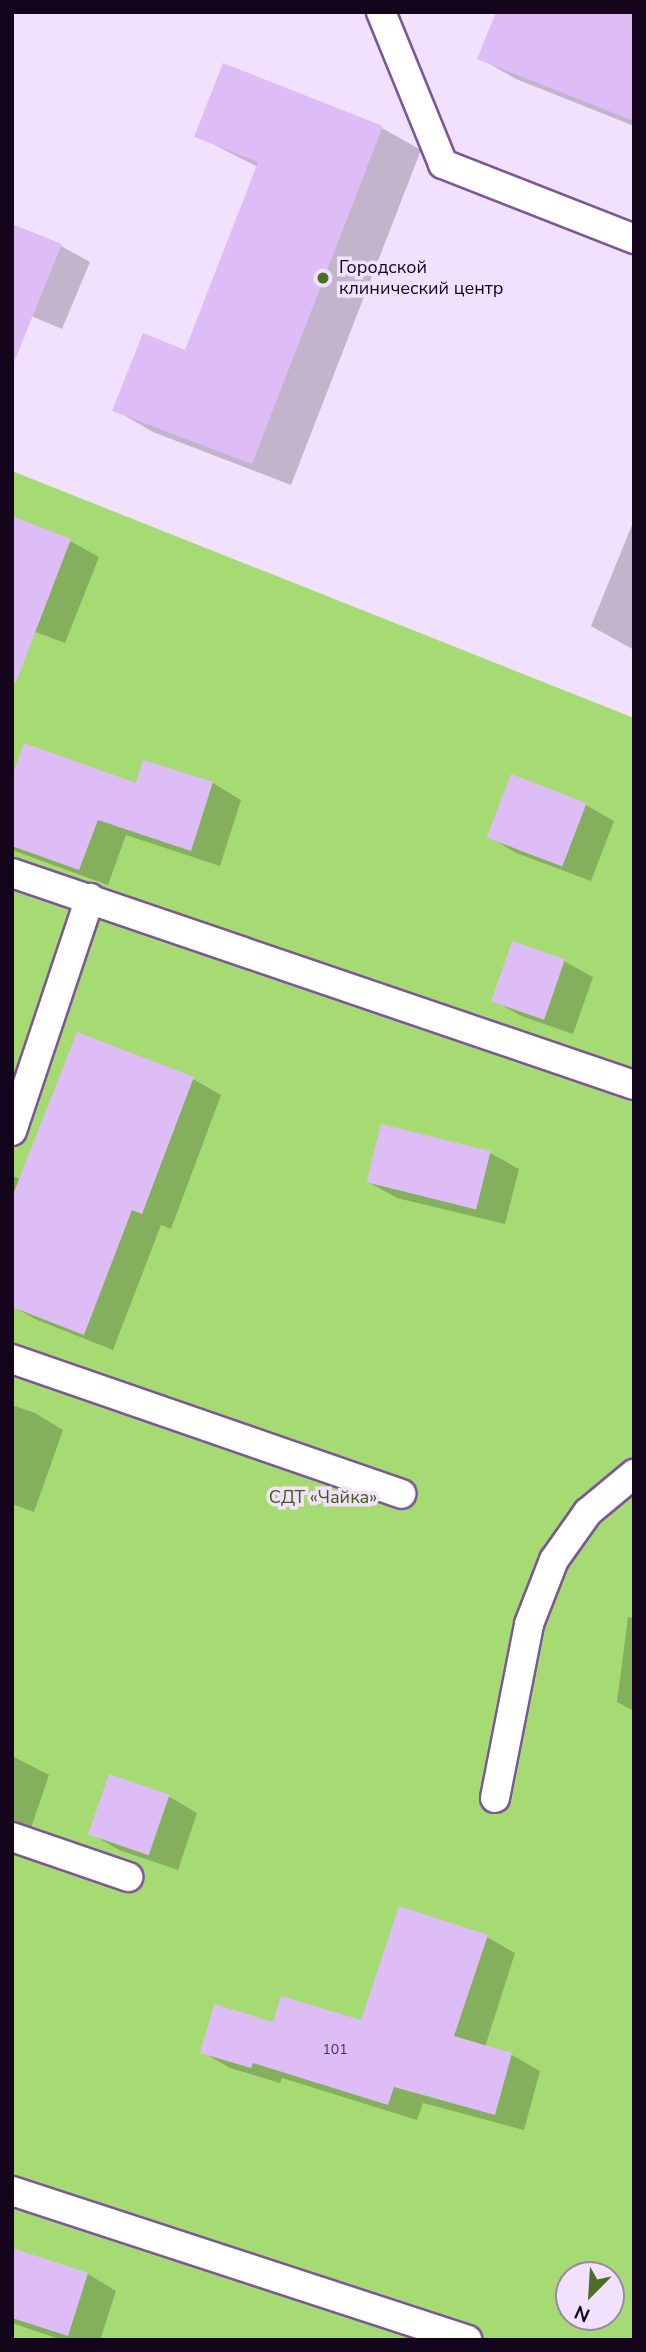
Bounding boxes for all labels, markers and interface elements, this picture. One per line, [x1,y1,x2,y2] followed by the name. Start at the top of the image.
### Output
[339,257,503,300] place label: Городской клинический центр
[313,268,333,288] marker: Городской клинический центр
[269,1486,377,1508] park label: СДТ «Чайка»
[322,2042,348,2058] house number: 101
[555,2261,625,2331] north arrow
[570,2299,594,2328] text: N

